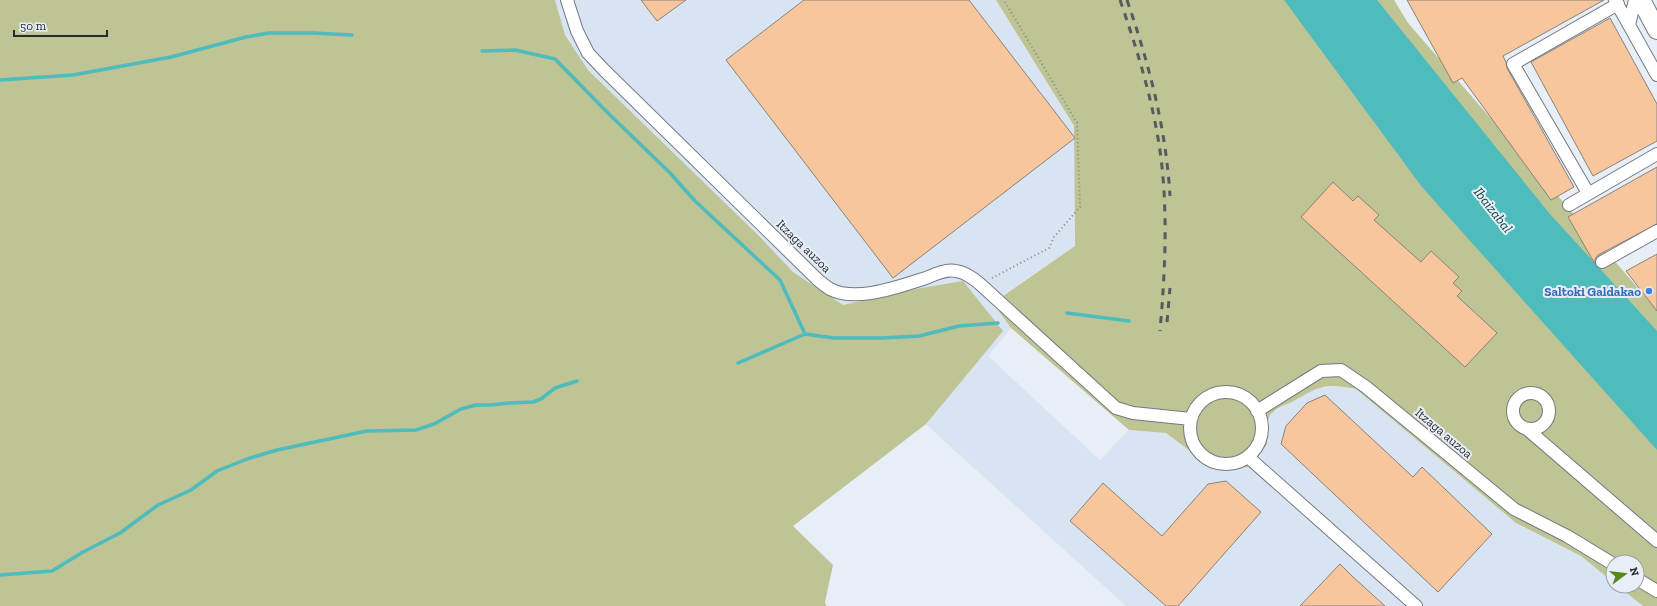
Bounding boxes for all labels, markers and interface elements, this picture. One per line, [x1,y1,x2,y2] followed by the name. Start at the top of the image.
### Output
[14,12,107,38] scale bar
[20,19,47,33] text: 50 m
[1470,184,1516,236] water label: Ibaizabal
[774,216,835,276] street label: Itzaga auzoa
[1544,284,1641,299] place label: Saltoki Galdakao
[1644,286,1654,296] marker: Saltoki Galdakao
[1412,405,1476,462] street label: Itzaga auzoa
[1605,554,1645,594] north arrow
[1627,566,1642,578] text: N

